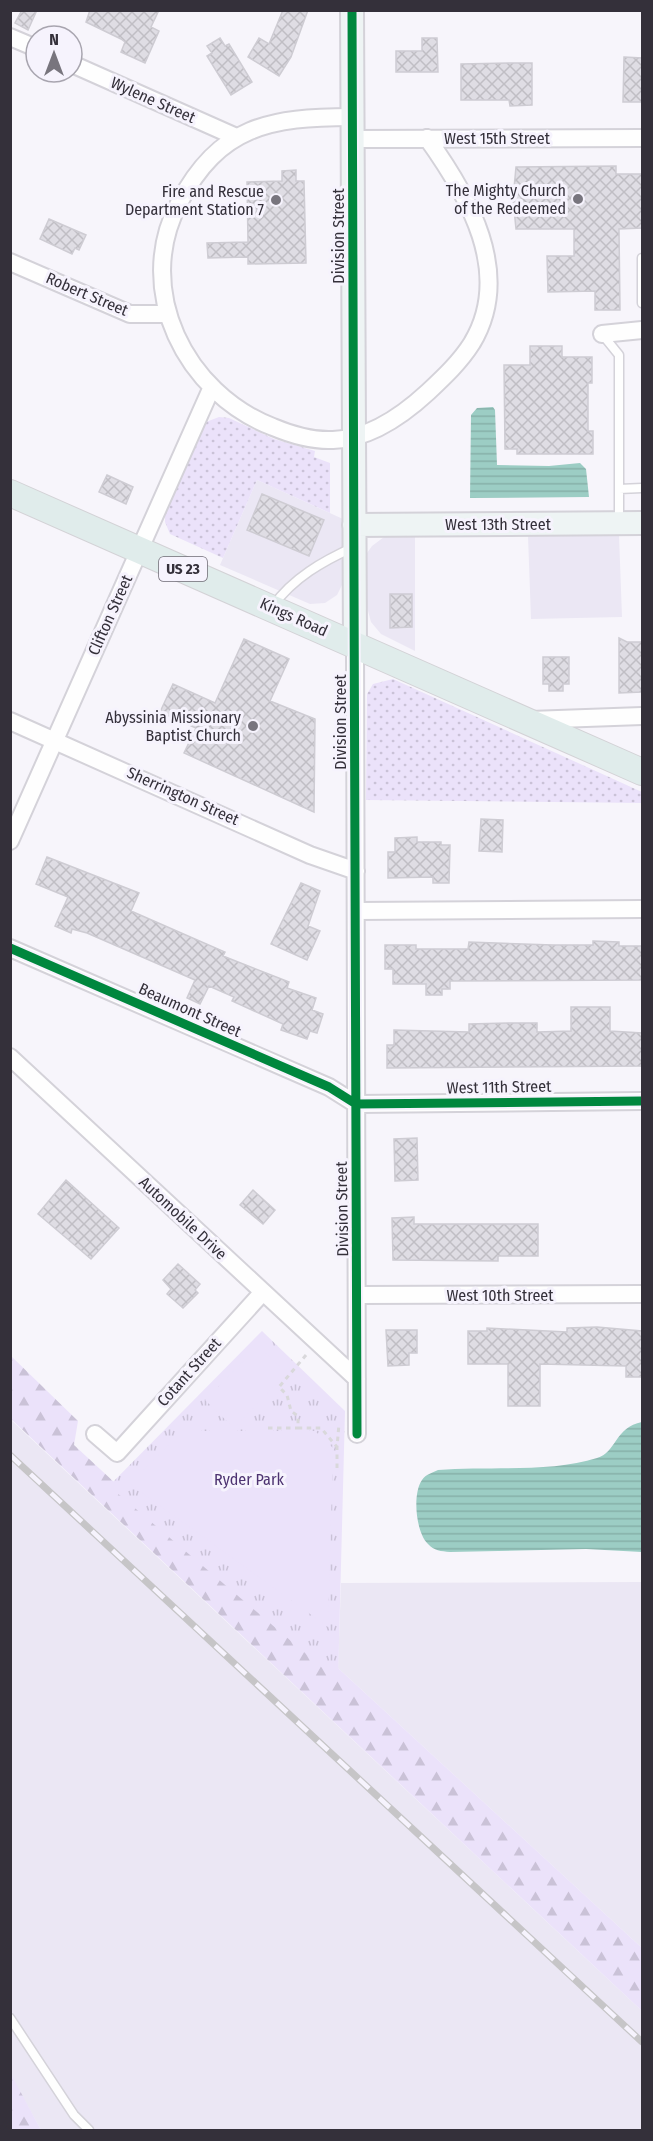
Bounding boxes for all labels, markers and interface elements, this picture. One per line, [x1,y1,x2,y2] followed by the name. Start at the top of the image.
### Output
[24,24,84,84] north arrow
[49,30,59,49] text: N
[108,73,199,127] street label: Wylene Street
[444,129,551,148] street label: West 15th Street
[446,181,566,218] place label: The Mighty Church of the Redeemed
[125,182,265,219] place label: Fire and Rescue Department Station 7
[329,188,348,284] street label: Division Street
[571,192,585,206] marker: The Mighty Church of the Redeemed
[269,193,283,207] marker: Fire and Rescue Department Station 7
[43,268,132,320] street label: Robert Street
[445,515,552,534] street label: West 13th Street
[159,557,207,581] road number: US 23
[84,571,136,658] street label: Clifton Street
[257,594,331,640] street label: Kings Road
[331,674,350,770] street label: Division Street
[105,708,242,745] place label: Abyssinia Missionary Baptist Church
[246,719,260,733] marker: Abyssinia Missionary Baptist Church
[124,763,243,829] street label: Sherrington Street
[136,979,245,1041] street label: Beaumont Street
[447,1077,552,1097] street label: West 11th Street
[332,1160,352,1257] street label: Division Street
[135,1172,231,1264] street label: Automobile Drive
[447,1286,554,1305] street label: West 10th Street
[153,1333,225,1410] street label: Cotant Street
[214,1470,285,1489] park label: Ryder Park

